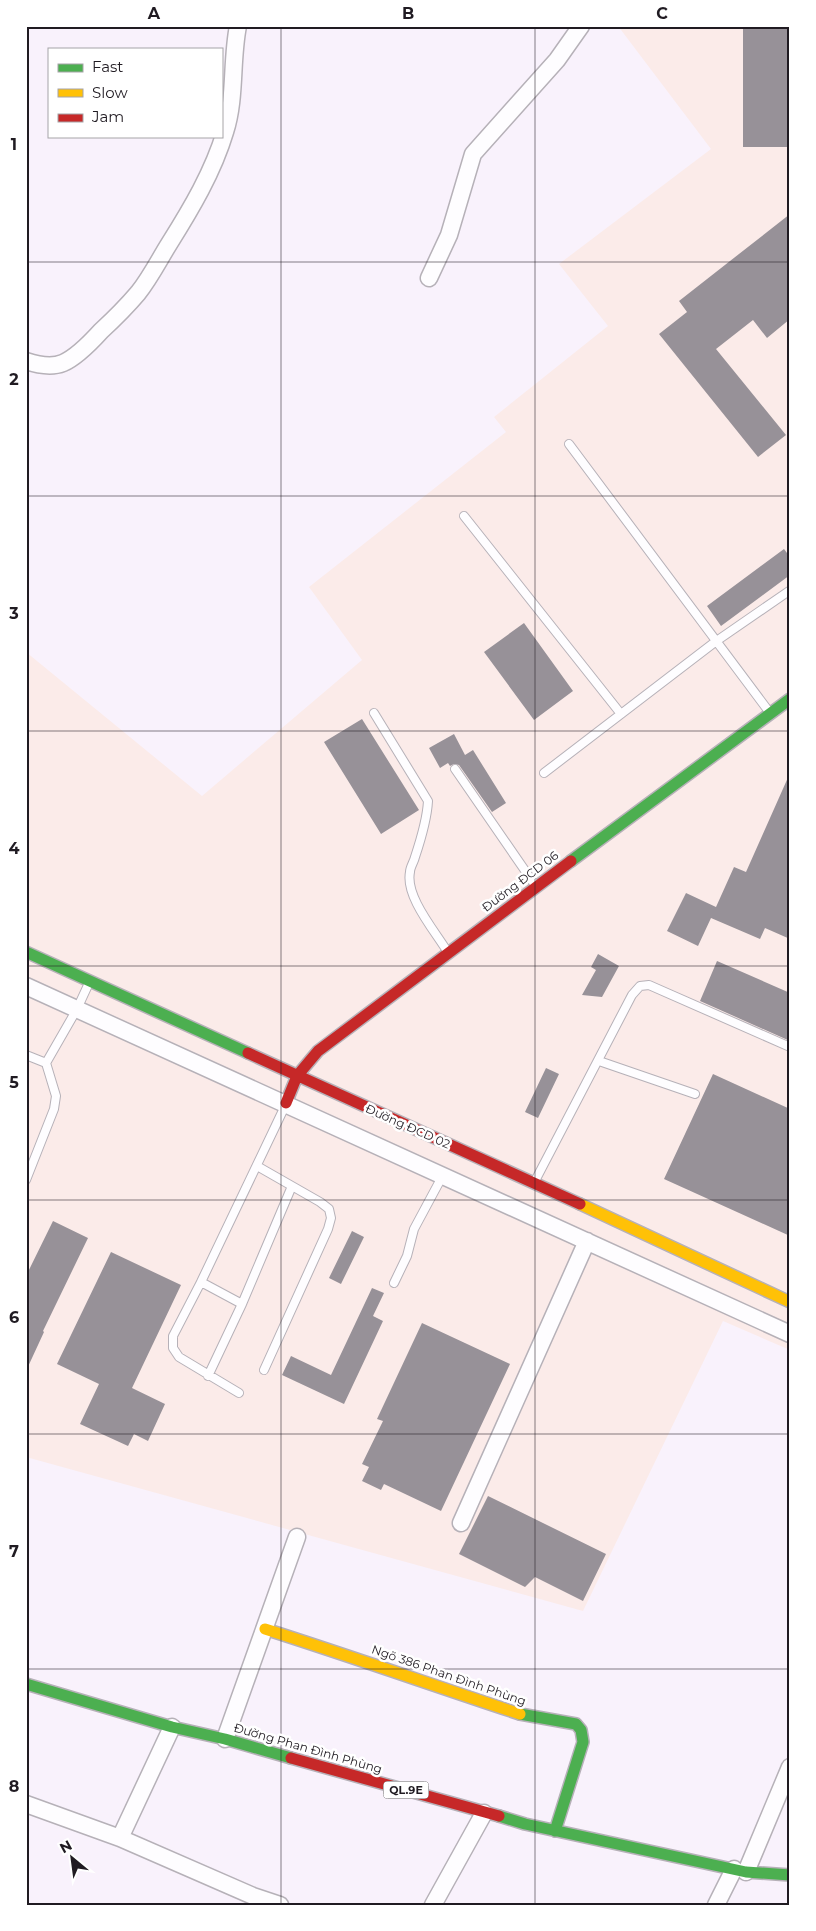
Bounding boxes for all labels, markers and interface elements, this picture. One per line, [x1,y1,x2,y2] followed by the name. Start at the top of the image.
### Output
[147,4,161,23] text: A
[402,4,414,23] text: B
[656,4,668,23] text: C
[48,48,222,138] legend
[92,57,123,76] text: Fast
[92,83,128,102] text: Slow
[91,107,124,126] text: Jam
[11,135,17,154] text: 1
[9,370,19,389] text: 2
[8,604,19,623] text: 3
[8,839,20,858] text: 4
[479,847,561,915] street label: Đường ĐCD 06
[9,1073,19,1092] text: 5
[363,1101,453,1151] street label: Đường ĐCD 02
[9,1308,19,1327] text: 6
[9,1542,19,1561] text: 7
[370,1641,528,1709] street label: Ngõ 386 Phan Đình Phùng
[232,1720,384,1776] street label: Đường Phan Đình Phùng
[9,1777,19,1796] text: 8
[384,1782,428,1798] road number: QL.9E
[48,1834,98,1884] north arrow
[56,1836,75,1857] text: N

